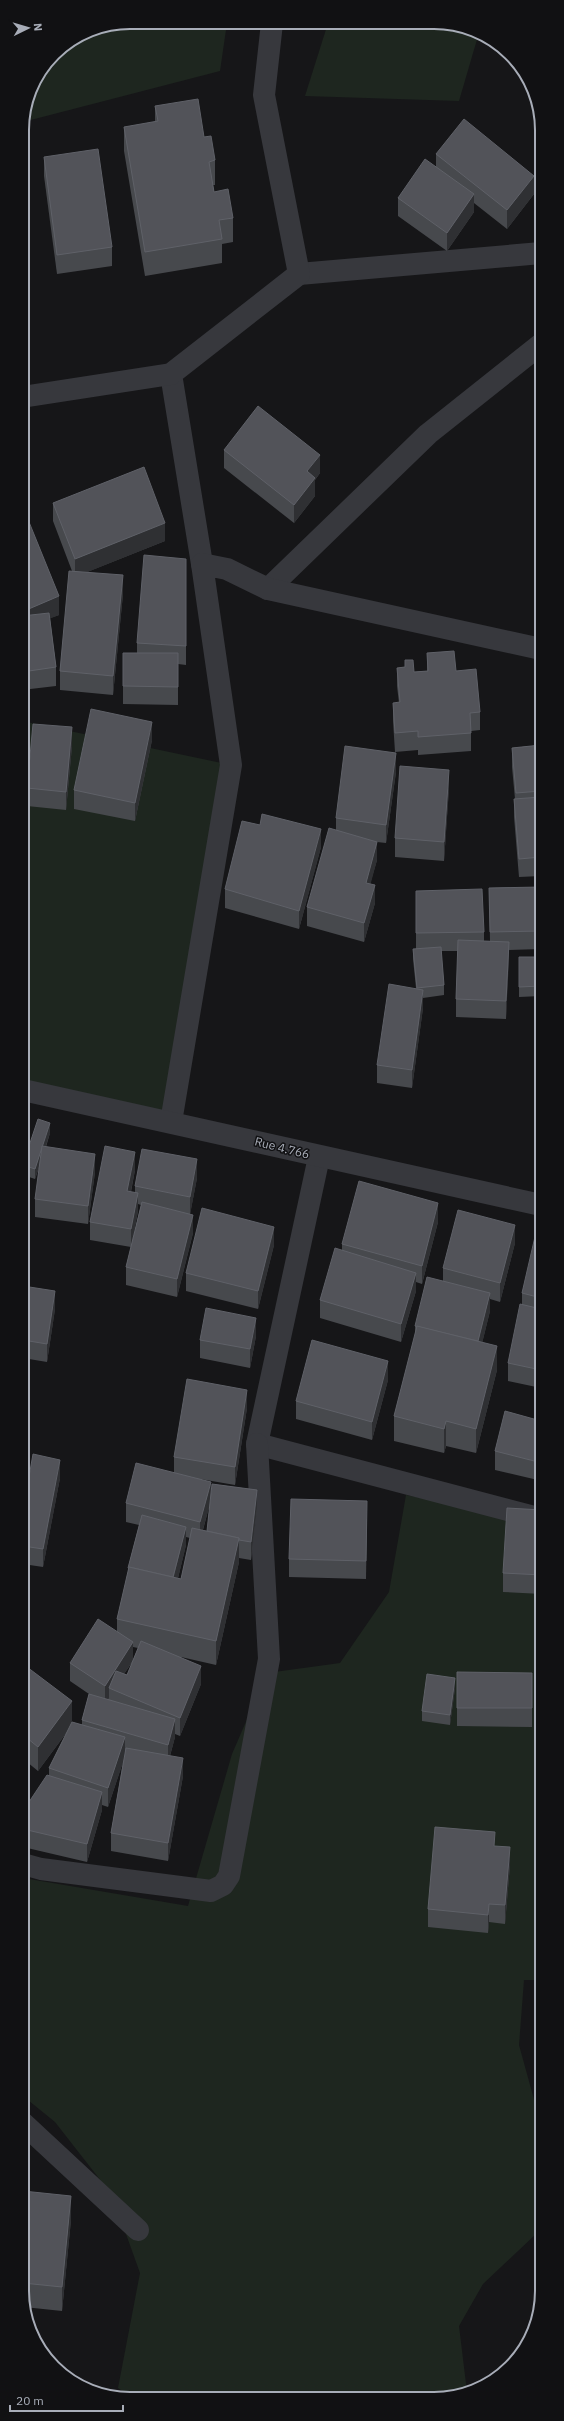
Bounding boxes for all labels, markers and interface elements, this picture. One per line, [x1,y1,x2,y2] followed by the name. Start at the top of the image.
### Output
[8,8,48,48] north arrow
[31,23,45,32] text: N
[253,1133,311,1162] street label: Rue 4.766
[10,2387,123,2413] scale bar
[16,2393,44,2408] text: 20 m

